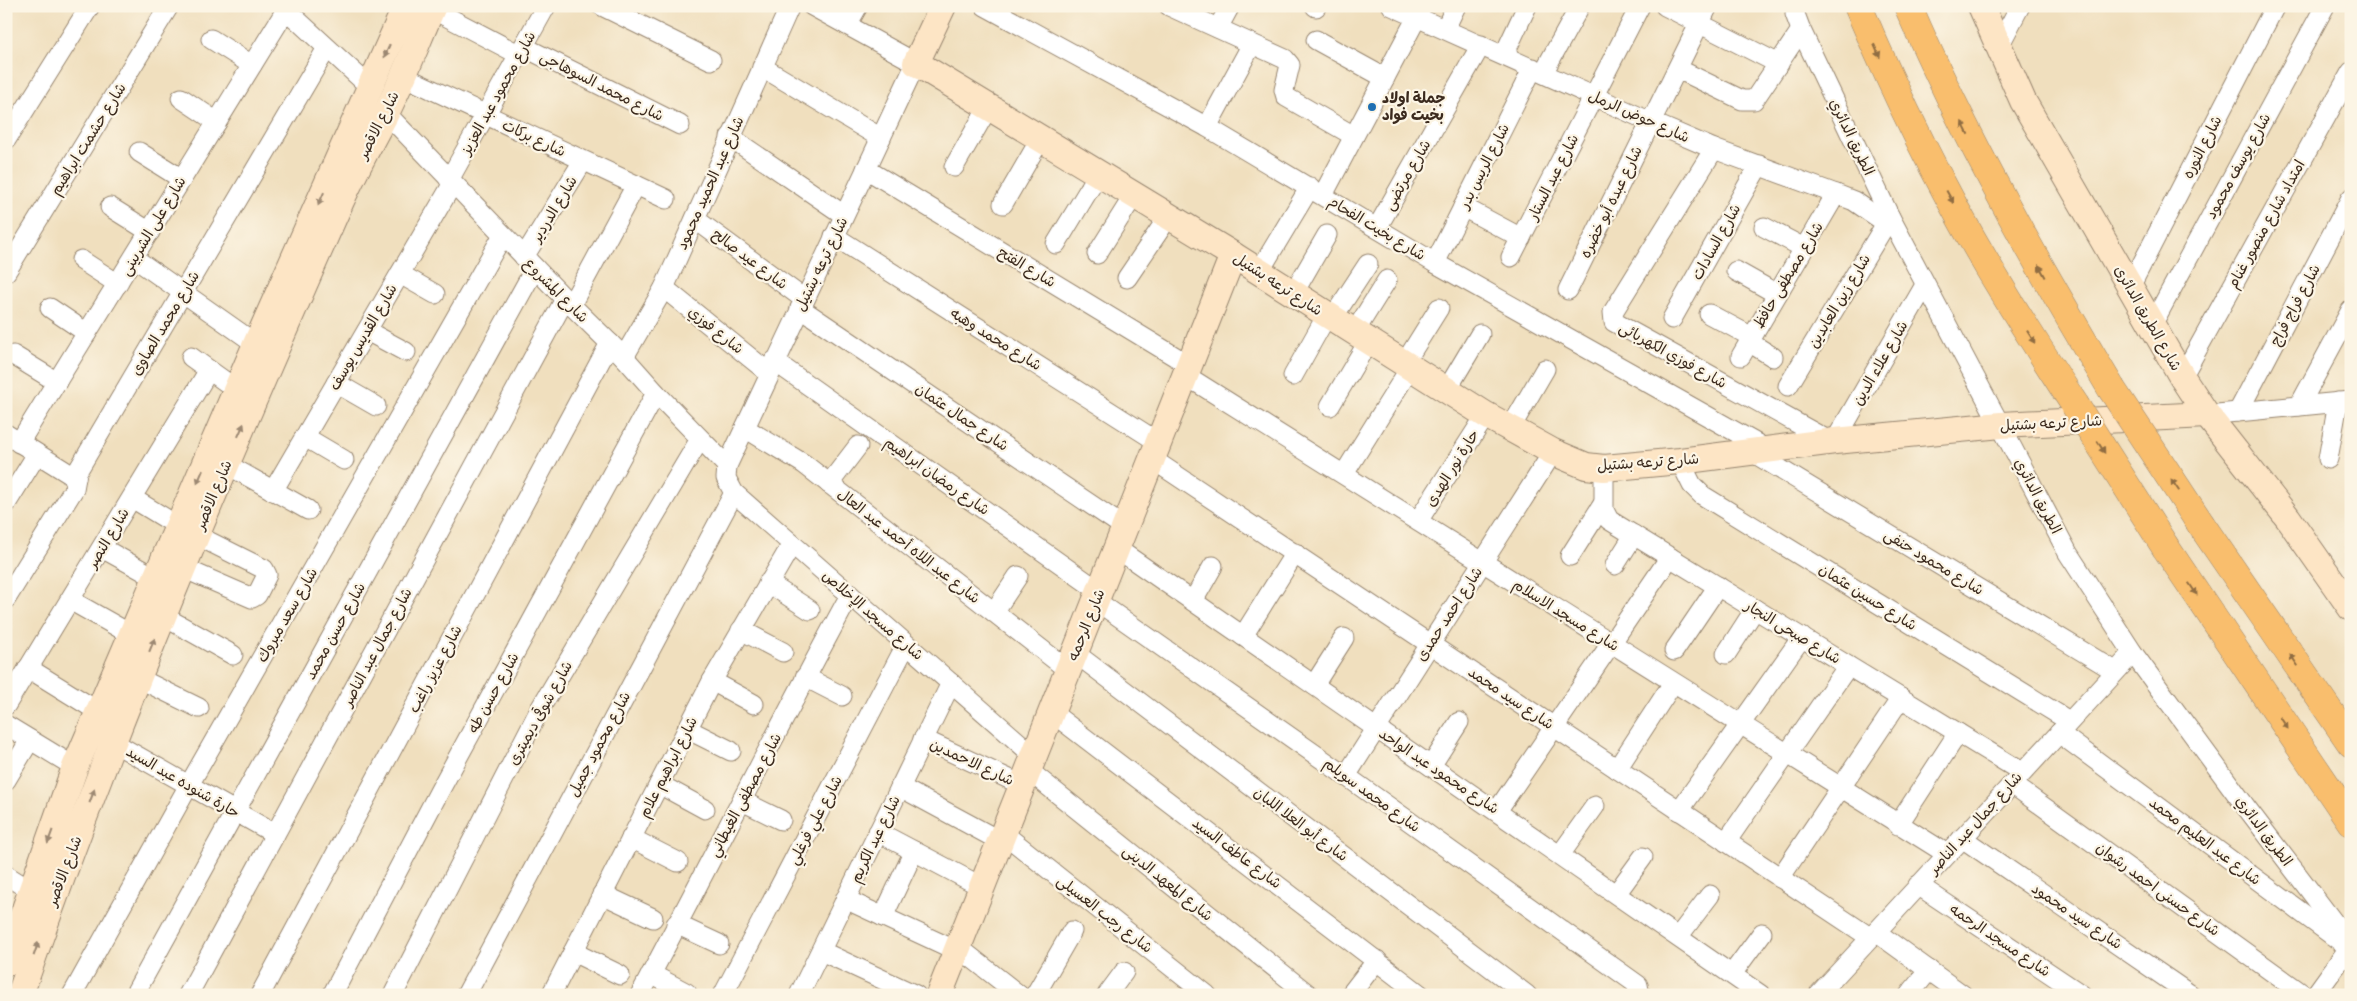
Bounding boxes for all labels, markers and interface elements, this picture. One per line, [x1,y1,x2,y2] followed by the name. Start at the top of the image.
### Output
[456,28,540,160] street label: شارع محمود عبد العزيز
[382,44,390,58] one-way arrow
[1874,44,1882,58] one-way arrow
[537,47,667,126] street label: شارع محمد السوهاجى
[46,80,132,200] street label: شارع حشمت ابراهيم
[1585,86,1692,147] street label: شارع حوض الرمل
[353,88,404,163] street label: شارع الاقصر
[1382,89,1446,125] place label: جملة اولاد بخيت فواد
[1824,96,1878,179] street label: الطريق الدائري
[1366,101,1378,113] marker: جملة اولاد بخيت فواد
[2202,110,2275,222] street label: شارع يوسف محمود
[2178,112,2226,182] street label: شارع النوره
[672,114,748,253] street label: شارع عبد الحميد محمود
[499,115,569,161] street label: شارع بركات
[1454,120,1514,213] street label: شارع الريس بدر
[1961,121,1969,135] one-way arrow
[1523,131,1583,224] street label: شارع عبد الستار
[1380,136,1435,214] street label: شارع مرتضى
[1576,143,1647,261] street label: شارع عبده أبو خضره
[2223,157,2311,293] street label: امتداد شارع منصور غنام
[116,173,191,279] street label: شارع على الشربينى
[526,173,582,248] street label: شارع الدردير
[1945,190,1954,203] one-way arrow
[316,192,324,206] one-way arrow
[1324,192,1429,267] street label: شارع بخيت الفحام
[1688,201,1745,284] street label: شارع السادات
[790,214,852,314] street label: شارع ترعه بشتيل
[1749,219,1828,332] street label: شارع مصطفى حافظ
[708,225,791,294] street label: شارع عيد صالح
[994,243,1059,292] street label: شارع الفتح
[1230,249,1326,320] street label: شارع ترعه بشتيل
[1804,251,1875,352] street label: شارع زين العابدين
[519,254,592,327] street label: شارع المشروع
[2266,261,2325,349] street label: شارع فراج فراج
[2110,262,2186,375] street label: شارع الطريق الدائرى
[2038,264,2046,278] one-way arrow
[127,268,204,379] street label: شارع محمد الصاوى
[325,281,402,394] street label: شارع القديس يوسف
[683,302,747,359] street label: شارع فوزي
[947,304,1045,375] street label: شارع محمد وهبه
[1848,317,1912,409] street label: شارع علاء الدين
[1615,318,1730,394] street label: شارع فوزي الكهربائى
[2027,330,2036,343] one-way arrow
[911,379,1012,456] street label: شارع جمال عثمان
[1999,411,2103,436] street label: شارع ترعه بشتيل
[237,423,245,437] one-way arrow
[1421,426,1483,510] street label: حارة نور الهدى
[879,433,993,521] street label: شارع رمضان ابراهيم
[2096,440,2106,453] one-way arrow
[1596,449,1700,476] street label: شارع ترعه بشتيل
[2009,455,2065,538] street label: الطريق الدائري
[190,457,237,534] street label: شارع الاقصر
[195,470,203,484] one-way arrow
[2171,479,2180,492] one-way arrow
[834,485,984,608] street label: شارع عبد اللاه أحمد عبد العال
[82,505,134,574] street label: شارع النصر
[1880,525,1987,600] street label: شارع محمود حنفى
[1815,560,1920,635] street label: شارع حسين عثمان
[1412,563,1487,665] street label: شارع احمد حمدى
[253,564,322,666] street label: شارع سعد مبروك
[818,566,927,665] street label: شارع مسجد الإخلاص
[1508,575,1622,657] street label: شارع مسجد الاسلام
[301,579,370,683] street label: شارع حسن محمد
[2188,582,2198,596] one-way arrow
[338,585,417,711] street label: شارع جمال عبد الناصر
[1063,586,1110,664] street label: شارع الرحمه
[1740,596,1844,669] street label: شارع صبحى النجار
[404,622,467,716] street label: شارع عزيز راغب
[148,638,156,652] one-way arrow
[463,649,523,737] street label: شارع حسن طه
[2289,653,2299,666] one-way arrow
[502,657,577,769] street label: شارع شوقى ديميترى
[1464,663,1557,734] street label: شارع سيد محمد
[564,688,635,800] street label: شارع محمود جميل
[635,714,704,822] street label: شارع ابراهيم علام
[2279,717,2289,730] one-way arrow
[1375,724,1502,819] street label: شارع محمود عبد الواحد
[705,730,789,862] street label: شارع مصطفى الغيطاني
[927,735,1017,790] street label: شارع الاحمدين
[123,742,243,822] street label: حارة شنوده عبد السيد
[1318,754,1424,839] street label: شارع محمد سويلم
[1924,768,2026,879] street label: شارع جمال عبد الناصر
[784,772,850,869] street label: شارع علي فرغلي
[1250,783,1352,866] street label: شارع أبو العلا اللبان
[89,789,96,804] one-way arrow
[846,792,907,887] street label: شارع عبد الكريم
[2230,792,2296,871] street label: الطريق الدائري
[2144,793,2265,891] street label: شارع عبد العليم محمد
[1188,814,1285,893] street label: شارع عاطف السيد
[46,830,54,845] one-way arrow
[42,833,87,910] street label: شارع الاقصر
[2092,838,2223,941] street label: شارع حسنى احمد رشوان
[1119,841,1217,926] street label: شارع المعهد الدينى
[1053,871,1156,958] street label: شارع رجب العسيلى
[2028,879,2126,954] street label: شارع سيد محمود
[1945,900,2054,981] street label: شارع مسجد الرحمه
[32,941,40,956] one-way arrow

